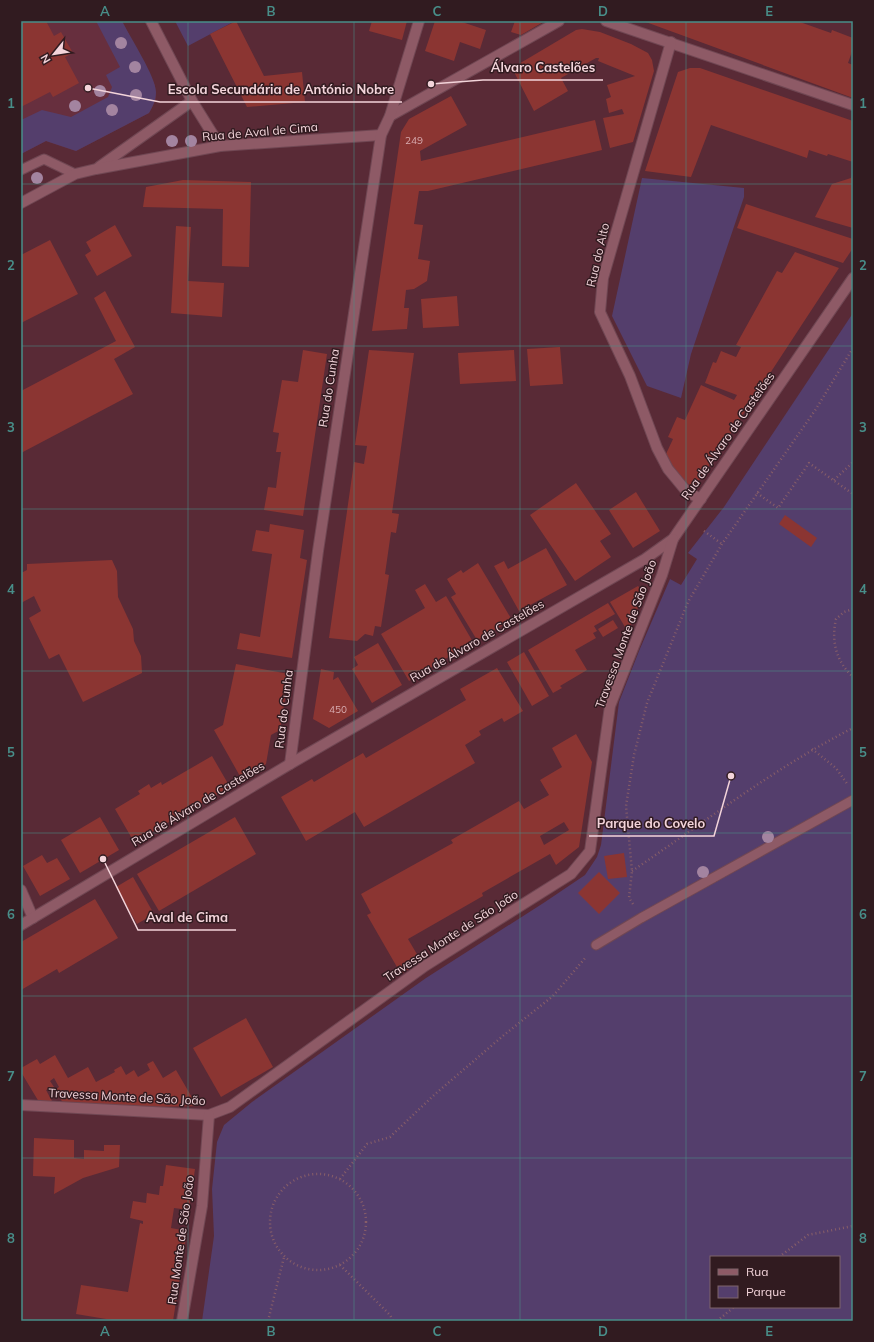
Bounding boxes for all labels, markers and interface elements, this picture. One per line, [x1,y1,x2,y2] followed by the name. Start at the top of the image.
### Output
[100,3,110,19] text: A
[267,3,276,19] text: B
[433,3,442,19] text: C
[598,3,608,19] text: D
[765,3,773,19] text: E
[34,34,74,74] north arrow
[37,52,53,66] text: N
[483,55,603,80] callout: Álvaro Castelões
[491,59,595,75] text: Álvaro Castelões
[160,77,402,102] callout: Escola Secundária de António Nobre
[168,81,394,97] text: Escola Secundária de António Nobre
[7,95,15,111] text: 1
[859,95,867,111] text: 1
[202,119,318,144] street label: Rua de Aval de Cima
[405,134,423,147] house number: 249
[583,221,612,288] street label: Rua do Alto
[7,257,15,273] text: 2
[859,257,867,273] text: 2
[315,348,342,428] street label: Rua do Cunha
[678,369,778,503] street label: Rua de Álvaro de Castelões
[7,419,15,435] text: 3
[859,419,867,435] text: 3
[592,557,660,710] street label: Travessa Monte de São João
[7,581,15,597] text: 4
[859,581,867,597] text: 4
[407,596,547,685] street label: Rua de Álvaro de Castelões
[271,669,296,749] street label: Rua do Cunha
[329,703,347,716] house number: 450
[7,744,15,760] text: 5
[859,744,867,760] text: 5
[128,758,267,849] street label: Rua de Álvaro de Castelões
[589,811,714,836] callout: Parque do Covelo
[597,815,706,831] text: Parque do Covelo
[381,886,521,985] street label: Travessa Monte de São João
[138,905,236,930] callout: Aval de Cima
[7,906,15,922] text: 6
[859,906,867,922] text: 6
[146,909,228,925] text: Aval de Cima
[7,1068,15,1084] text: 7
[859,1068,867,1084] text: 7
[48,1085,206,1108] street label: Travessa Monte de São João
[164,1174,197,1305] street label: Rua Monte de São João
[7,1230,15,1246] text: 8
[859,1230,867,1246] text: 8
[710,1256,840,1308] legend
[746,1264,768,1279] text: Rua
[746,1284,786,1299] text: Parque
[100,1323,110,1339] text: A
[267,1323,276,1339] text: B
[433,1323,442,1339] text: C
[598,1323,608,1339] text: D
[765,1323,773,1339] text: E

